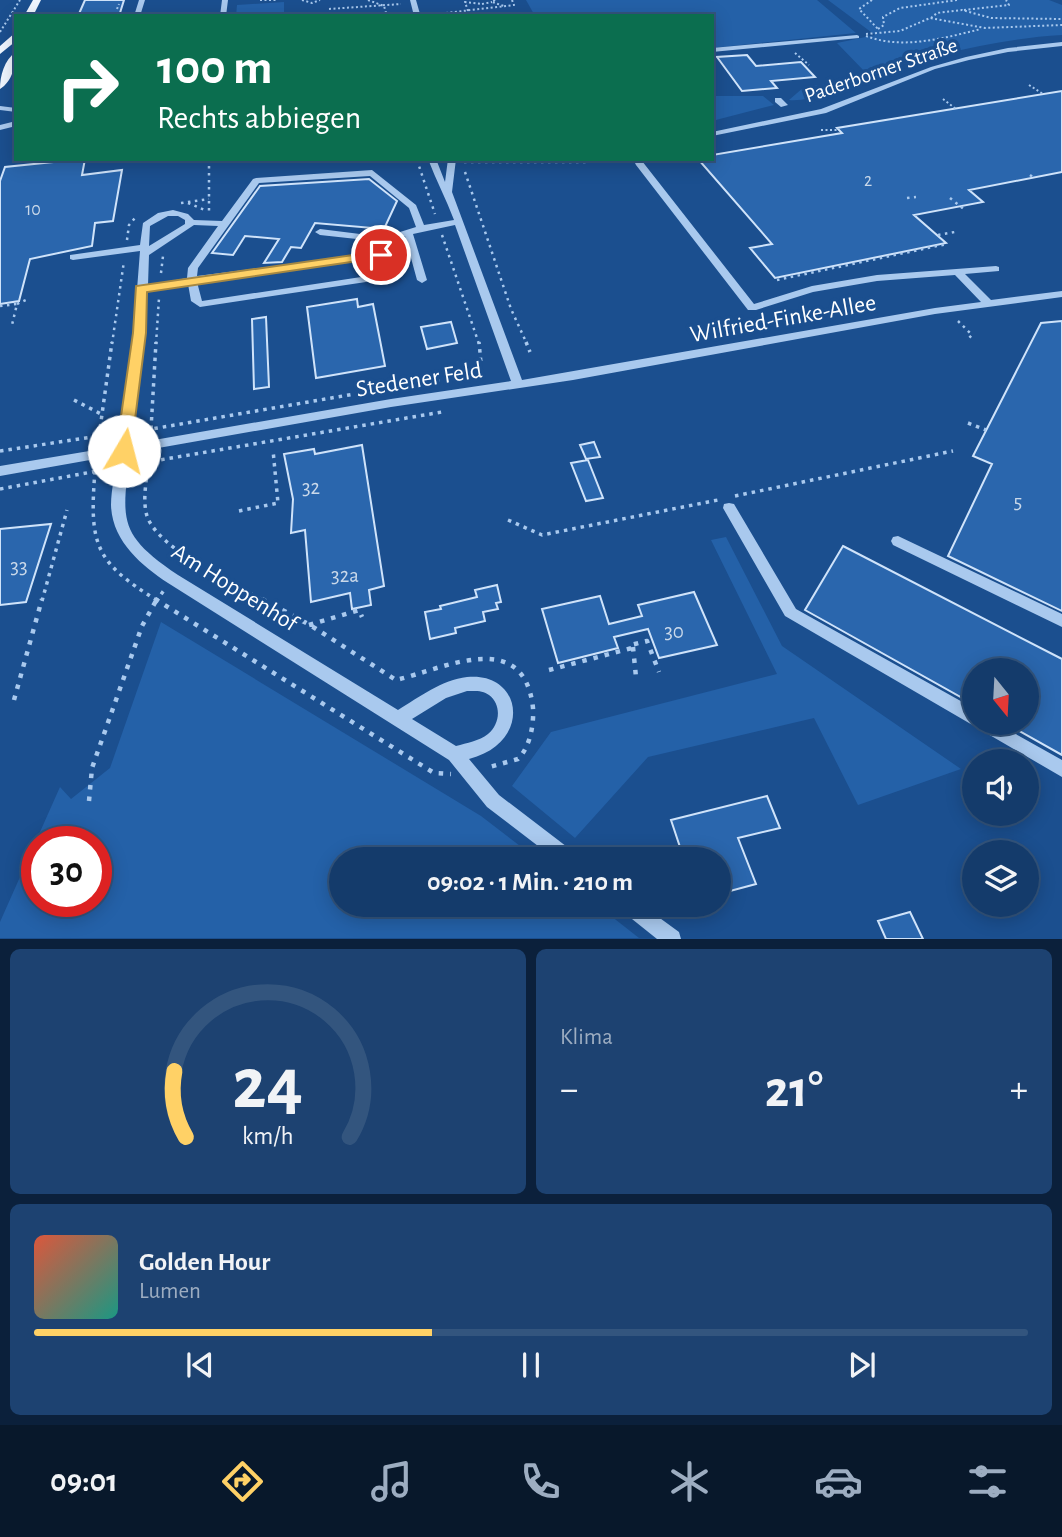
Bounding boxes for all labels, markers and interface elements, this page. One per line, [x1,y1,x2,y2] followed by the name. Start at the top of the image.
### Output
[802,34,960,106] street label: Paderborner Straße
[42,42,133,133] icon: right
[157,44,273,93] text: 100 m
[157,102,361,134] text: Rechts abbiegen
[864,172,872,190] house number: 2
[25,201,41,219] house number: 10
[351,225,411,285] pin
[362,236,400,274] icon: arrive
[688,291,878,347] street label: Wilfried-Finke-Allee
[354,358,484,402] street label: Stedener Feld
[87,414,161,488] position arrow
[302,477,320,498] house number: 32
[1014,491,1022,512] house number: 5
[167,540,303,637] street label: Am Hoppenhof
[10,556,28,577] house number: 33
[331,565,359,586] house number: 32a
[664,621,684,642] house number: 30
[962,658,1040,735] north arrow
[962,658,1039,917] map controls
[962,749,1039,826] button: sound
[21,826,112,917] speed limit sign: 30
[962,840,1039,917] button: layers
[427,869,633,895] text: 09:02 · 1 Min. · 210 m
[560,1026,613,1049] text: Klima
[233,1050,303,1123] text: 24
[765,1064,823,1116] text: 21°
[560,1071,578,1109] text: −
[1010,1071,1028,1109] text: +
[242,1124,294,1149] text: km/h
[139,1249,270,1275] text: Golden Hour
[139,1280,201,1303] text: Lumen
[181,1346,219,1384] icon: previous
[512,1346,550,1384] icon: pause
[843,1346,881,1384] icon: next
[218,1457,267,1506] icon: directions
[367,1457,416,1506] icon: music
[516,1457,565,1506] icon: phone
[665,1457,714,1506] icon: climate
[814,1457,863,1506] icon: car
[963,1457,1012,1506] icon: filters
[50,1465,118,1497] text: 09:01

